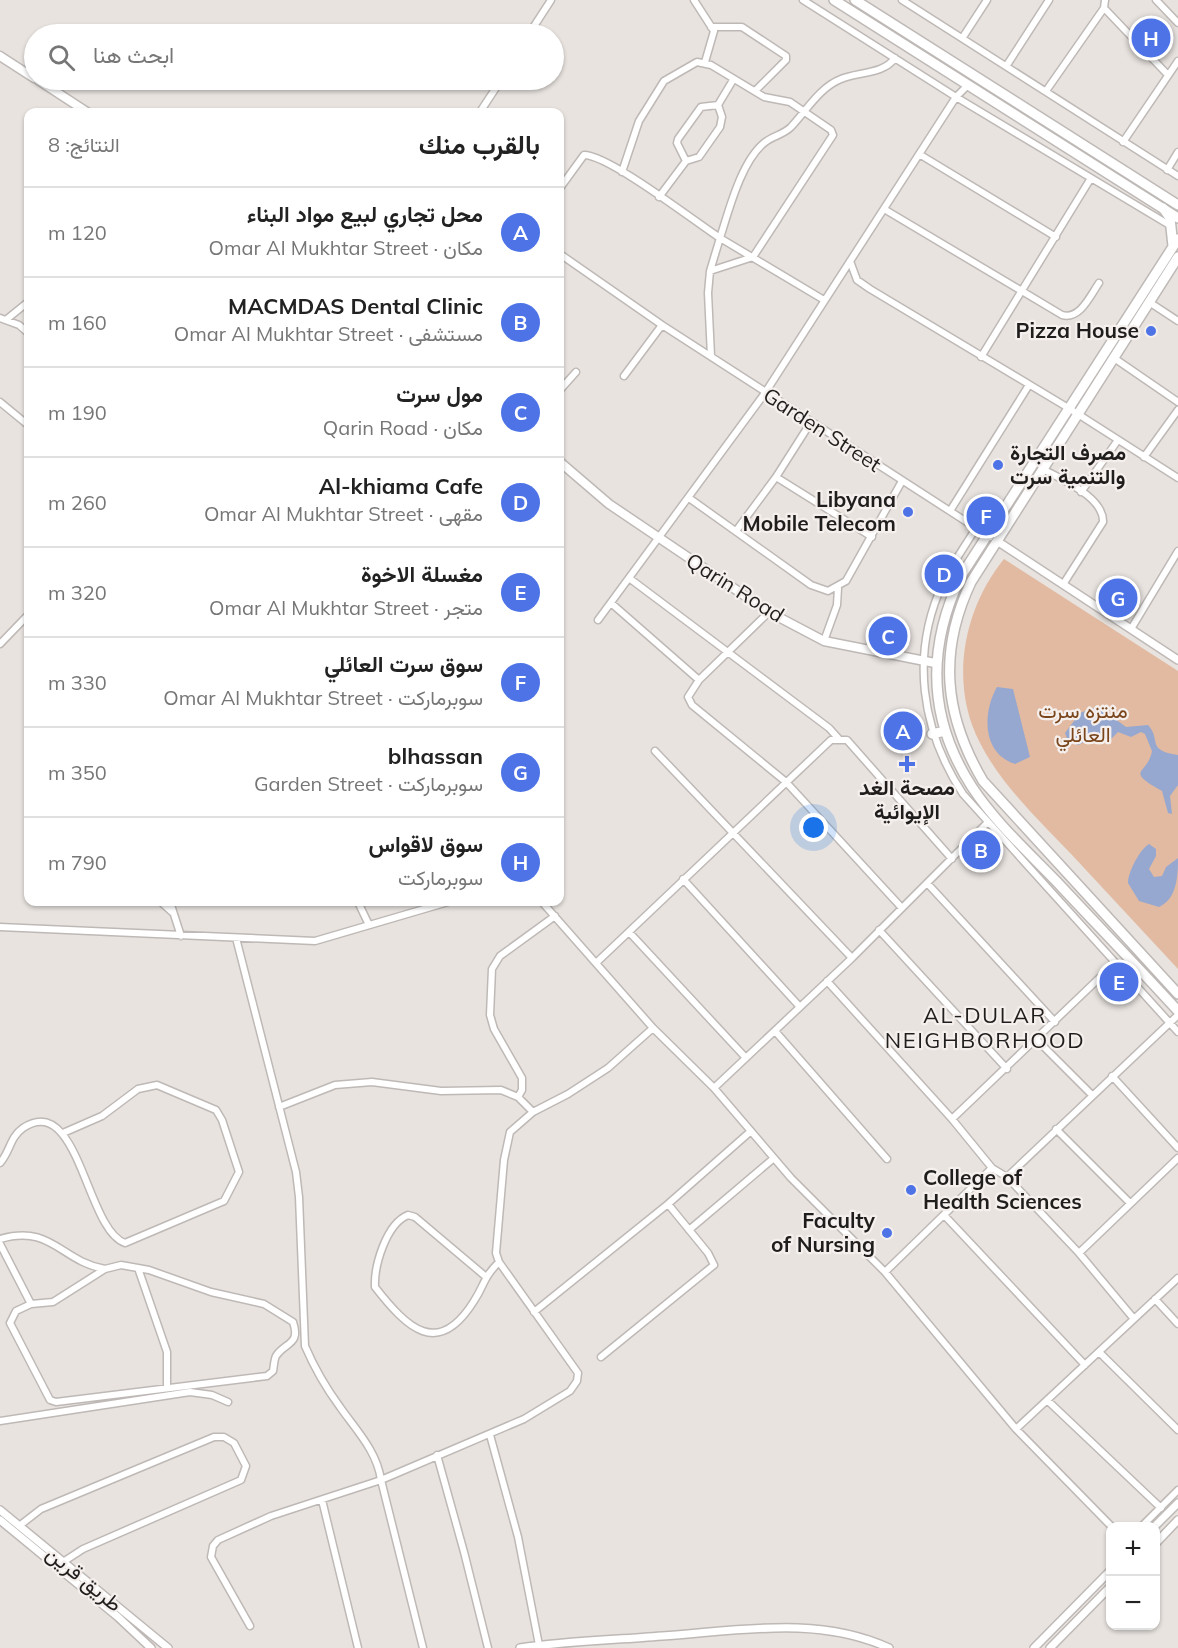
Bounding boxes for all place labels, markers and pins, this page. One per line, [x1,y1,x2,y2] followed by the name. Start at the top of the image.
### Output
[1132,15,1170,60] pin: H
[1016,317,1139,343] place label: Pizza House
[1144,324,1158,338] marker: Pizza House
[1010,439,1126,490] place label: مصرف التجارة والتنمية سرت
[991,458,1005,472] marker: مصرف التجارة والتنمية سرت
[743,486,896,536] place label: Libyana Mobile Telecom
[966,494,1006,538] pin: F
[901,505,915,519] marker: Libyana Mobile Telecom
[924,552,964,596] pin: D
[1098,576,1138,620] pin: G
[868,614,908,658] pin: C
[884,708,922,754] pin: A
[898,755,916,773] marker: مصحة الغد الإيوائية
[859,774,955,826] place label: مصحة الغد الإيوائية
[962,828,1000,872] pin: B
[1100,960,1138,1004] pin: E
[923,1164,1082,1214] place label: College of Health Sciences
[904,1183,918,1197] marker: College of Health Sciences
[771,1207,876,1257] place label: Faculty of Nursing
[880,1226,894,1240] marker: Faculty of Nursing

